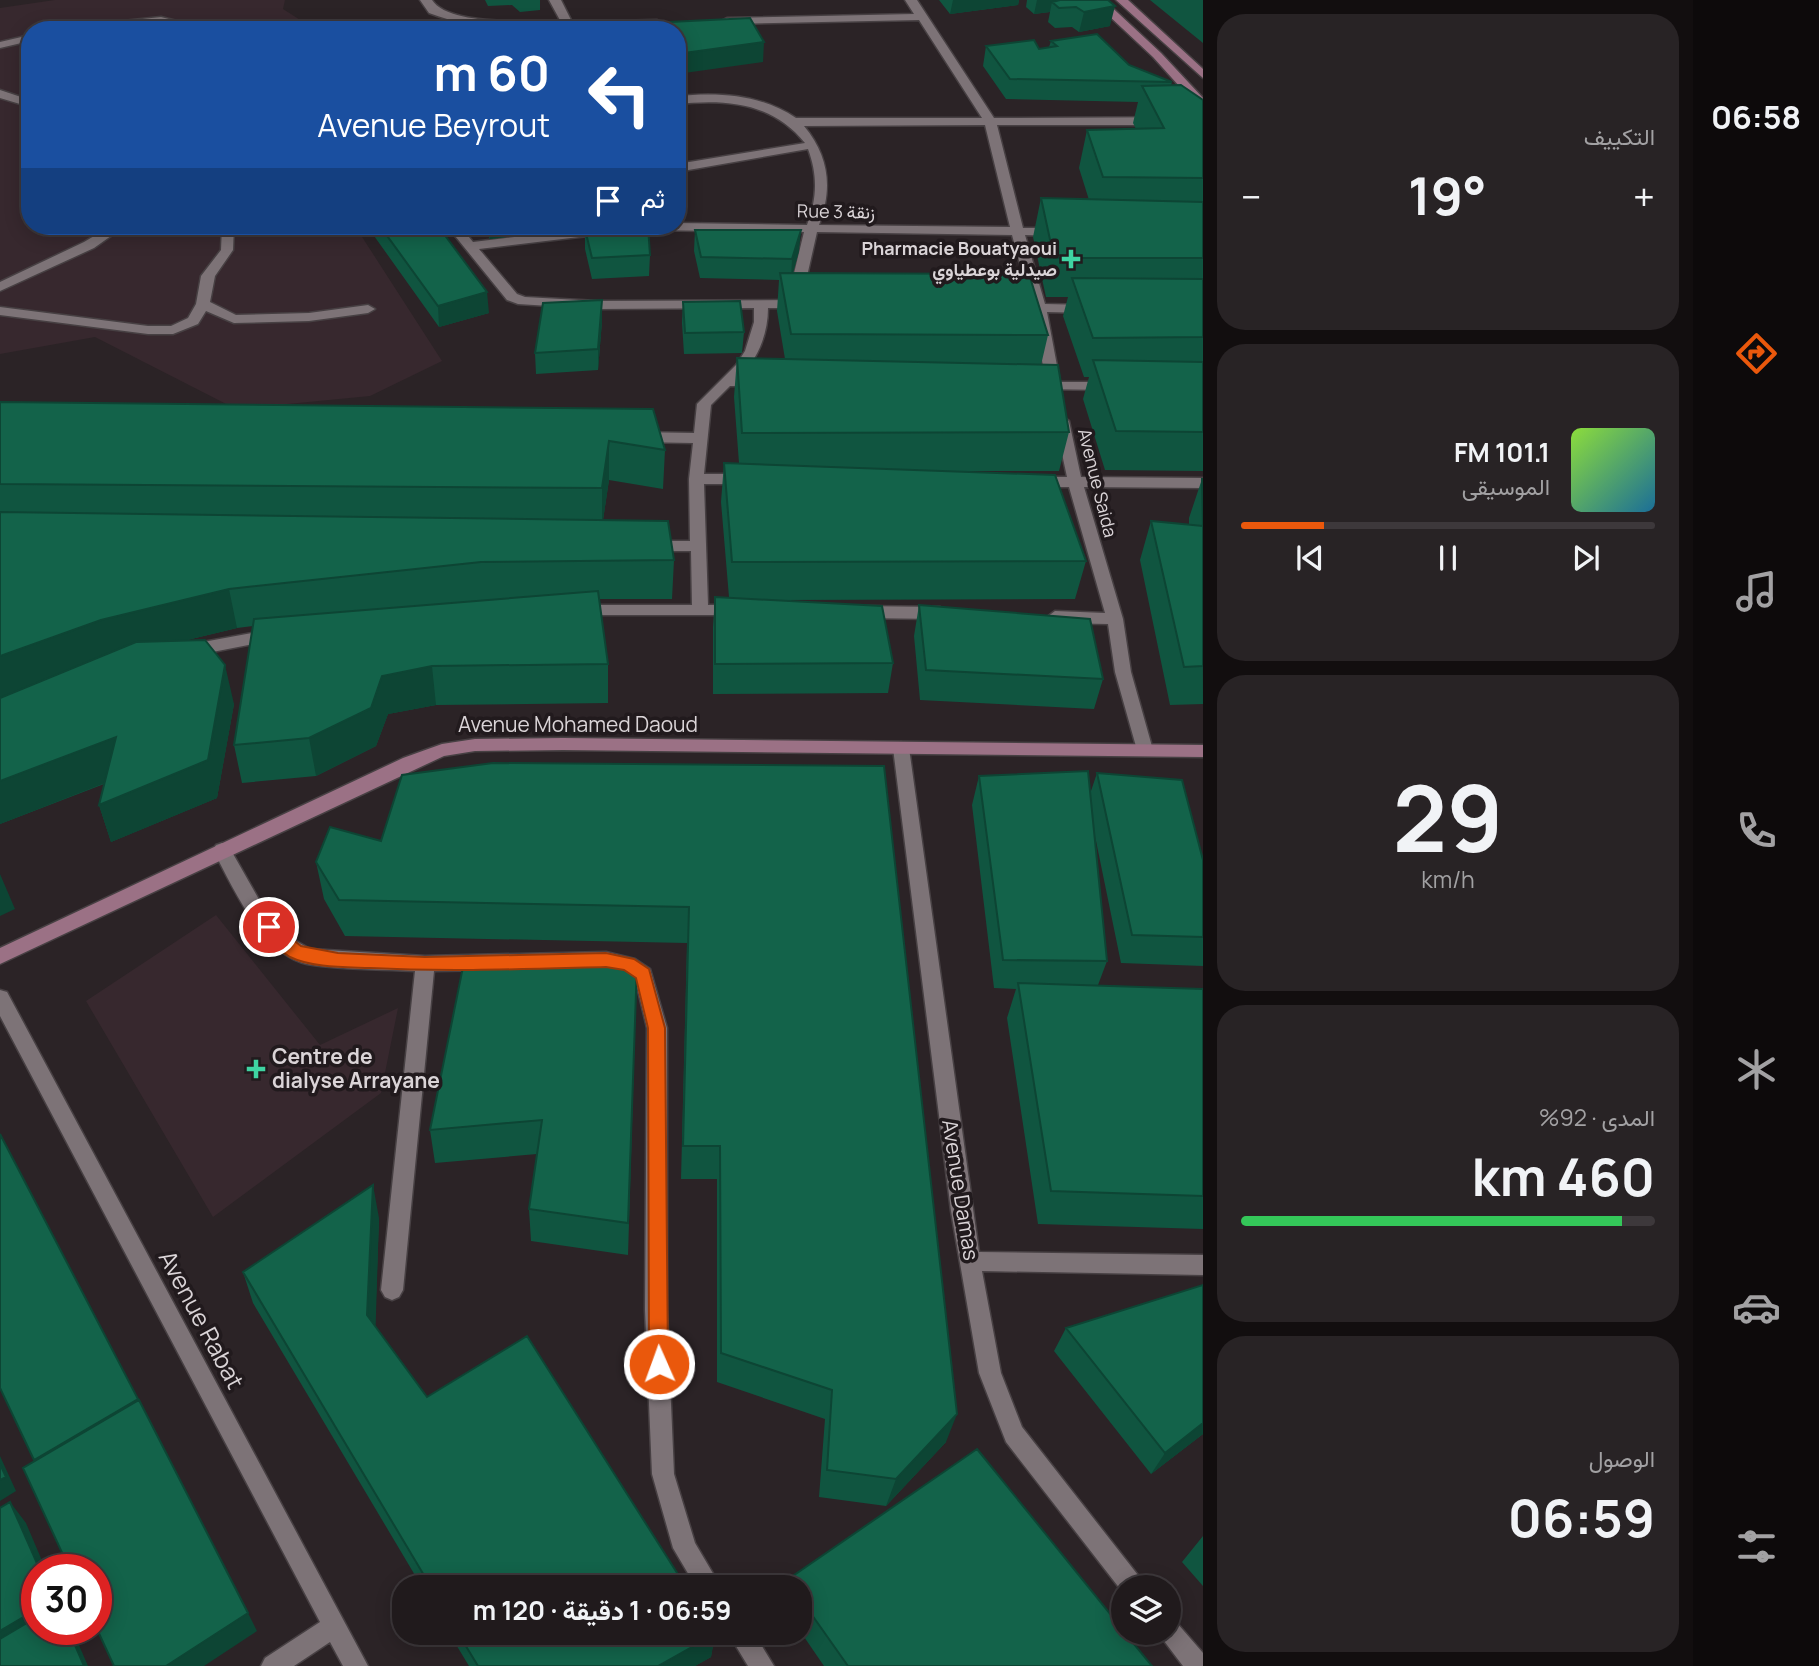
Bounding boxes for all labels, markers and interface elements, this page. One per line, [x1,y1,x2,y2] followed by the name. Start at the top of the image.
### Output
[433,39,550,106] text: 60 m
[574,49,665,140] icon: left
[1711,95,1801,139] text: 06:58
[317,103,550,147] text: Avenue Beyrout
[1584,120,1655,152] text: التكييف
[1408,160,1487,231] text: 19°
[1241,170,1262,222] text: −
[1633,170,1655,222] text: +
[641,180,665,216] text: ثم
[589,182,627,220] icon: arrive
[797,198,875,224] street label: Rue 3 زنقة
[861,236,1057,285] place label: Pharmacie Bouatyaoui صيدلية بوعطياوي
[1063,251,1079,267] marker: Pharmacie Bouatyaoui صيدلية بوعطياوي
[1732,329,1781,378] icon: directions
[1073,426,1123,540] street label: Avenue Saida
[1454,434,1550,470] text: 101.1 FM
[1462,470,1550,502] text: الموسيقى
[1291,539,1329,577] icon: previous
[1429,539,1467,577] icon: pause
[1567,539,1605,577] icon: next
[1732,567,1781,616] icon: music
[458,710,698,738] street label: Avenue Mohamed Daoud
[1393,755,1503,879] text: 29
[1732,806,1781,855] icon: phone
[1421,863,1475,895] text: km/h
[239,897,299,957] pin
[250,908,288,946] icon: arrive
[272,1042,440,1094] place label: Centre de dialyse Arrayane
[1732,1045,1781,1094] icon: climate
[246,1059,266,1079] marker: Centre de dialyse Arrayane
[1539,1101,1655,1133] text: المدى · 92%
[936,1117,986,1262] street label: Avenue Damas
[1472,1141,1655,1212] text: 460 km
[152,1244,253,1394] street label: Avenue Rabat
[1732,1283,1781,1332] icon: car
[622,1327,696,1401] position arrow
[1589,1442,1655,1474] text: الوصول
[1508,1482,1655,1553] text: 06:59
[1732,1522,1781,1571] icon: filters
[21,1554,112,1645] speed limit sign: 30
[1111,1575,1181,1645] map controls
[1111,1575,1181,1645] button: layers
[473,1592,731,1628] text: 06:59 · 1 دقيقة · 120 m

